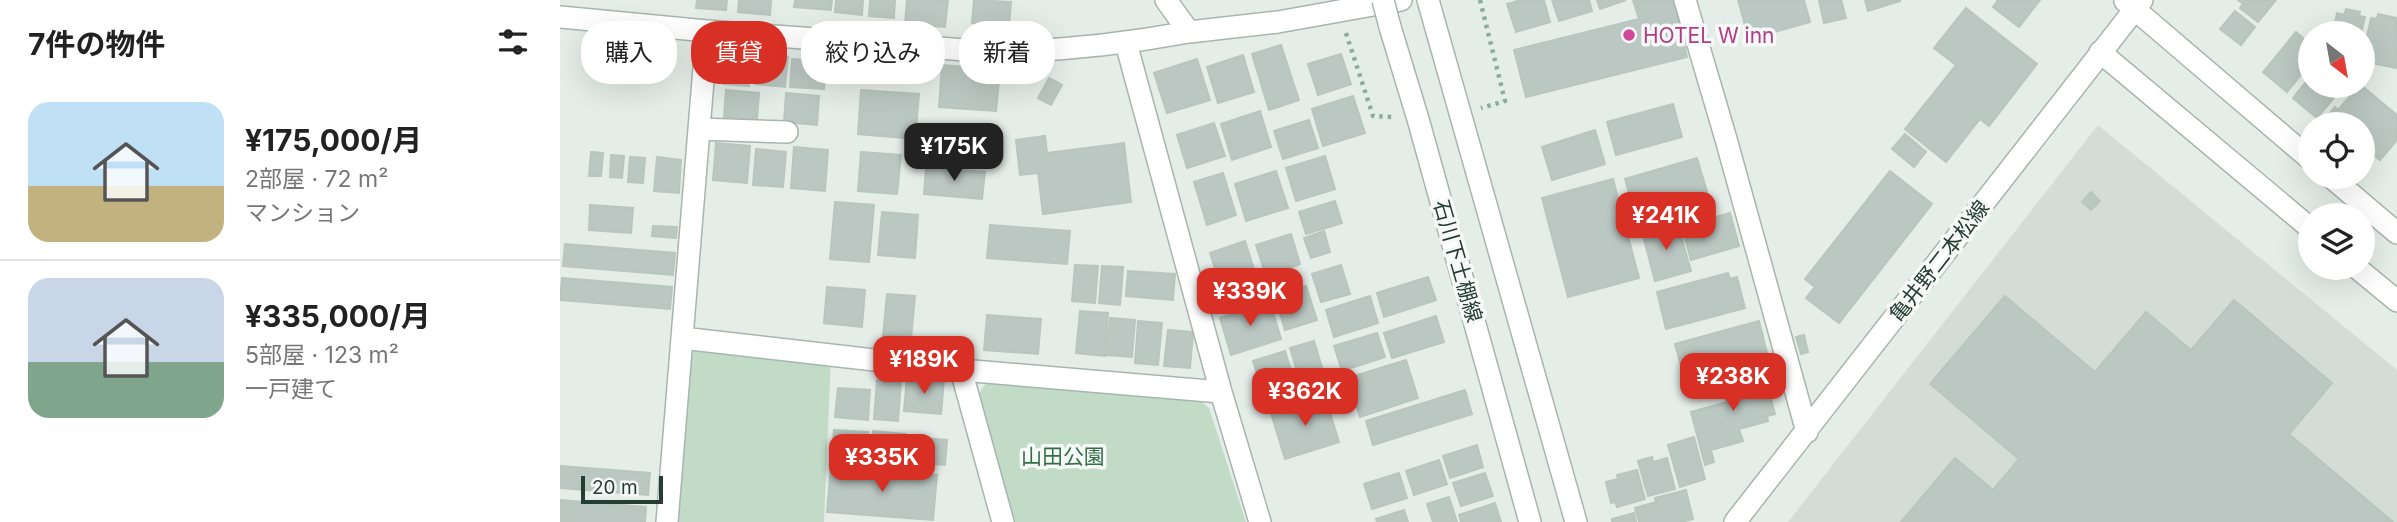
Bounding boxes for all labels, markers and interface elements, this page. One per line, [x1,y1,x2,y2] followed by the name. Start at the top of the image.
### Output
[581,21,677,84] chip: 購入
[691,21,787,84] chip: 賃貸
[801,21,945,84] chip: 絞り込み
[959,21,1055,84] chip: 新着
[2298,21,2375,98] north arrow
[2298,21,2375,280] map controls
[494,23,532,61] icon: filters
[1643,23,1775,48] place label: HOTEL W inn
[28,26,165,62] text: 7件の物件
[1621,27,1637,43] marker: HOTEL W inn
[2298,112,2375,189] button: locate
[245,122,422,158] text: ¥175,000/月
[905,124,1003,183] pin: ¥175K
[84,130,168,214] icon: home
[920,132,988,160] text: ¥175K
[245,165,388,193] text: 2部屋 · 72 m²
[1617,192,1715,252] pin: ¥241K
[1884,195,1994,327] street label: 亀井野二本松線
[1429,197,1487,325] street label: 石川下土棚線
[245,199,360,227] text: マンション
[1632,201,1700,229] text: ¥241K
[2298,203,2375,280] button: layers
[1201,268,1299,328] pin: ¥339K
[1213,277,1287,305] text: ¥339K
[245,298,431,334] text: ¥335,000/月
[84,306,168,390] icon: home
[875,336,973,396] pin: ¥189K
[245,341,399,369] text: 5部屋 · 123 m²
[889,345,959,373] text: ¥189K
[1684,354,1782,413] pin: ¥238K
[1696,362,1770,390] text: ¥238K
[1256,368,1354,428] pin: ¥362K
[245,375,337,403] text: 一戸建て
[1268,377,1342,405] text: ¥362K
[833,434,931,494] pin: ¥335K
[845,443,919,471] text: ¥335K
[1021,444,1105,469] park label: 山田公園
[581,473,663,505] scale bar
[592,476,638,499] text: 20 m

